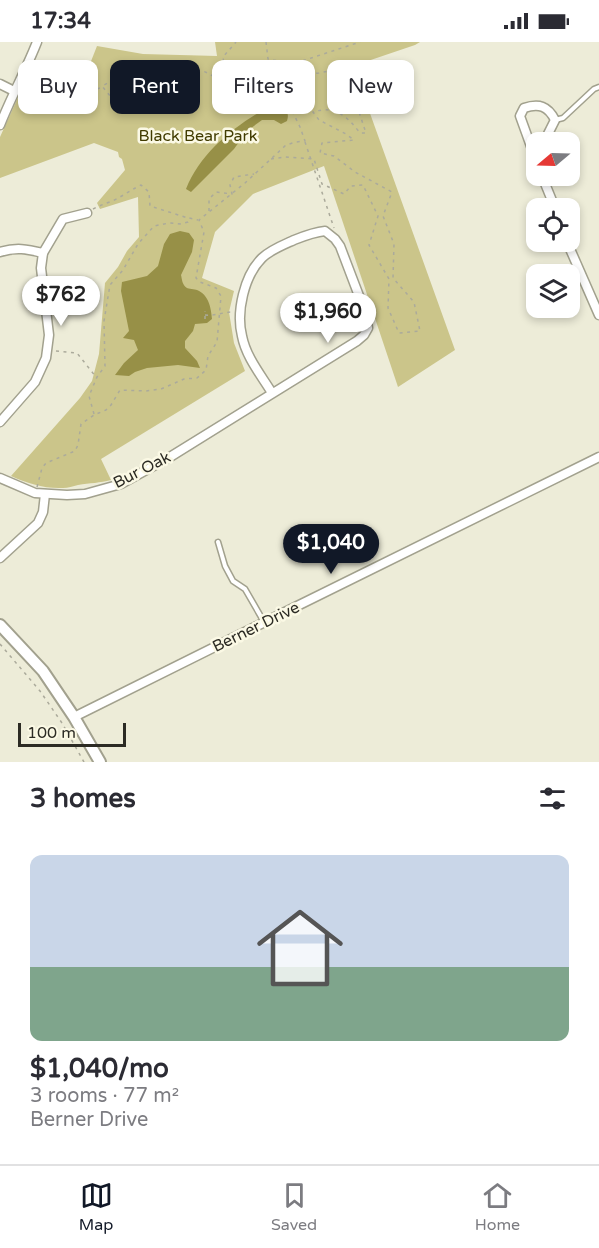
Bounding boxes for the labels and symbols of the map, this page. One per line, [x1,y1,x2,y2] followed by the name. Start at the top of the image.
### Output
[139,126,258,146] park label: Black Bear Park
[526,132,580,186] north arrow
[25,276,97,327] pin: $762
[279,293,377,344] pin: $1,960
[110,447,174,493] street label: Bur Oak
[282,524,380,575] pin: $1,040
[209,597,303,657] street label: Berner Drive
[18,720,126,748] scale bar

